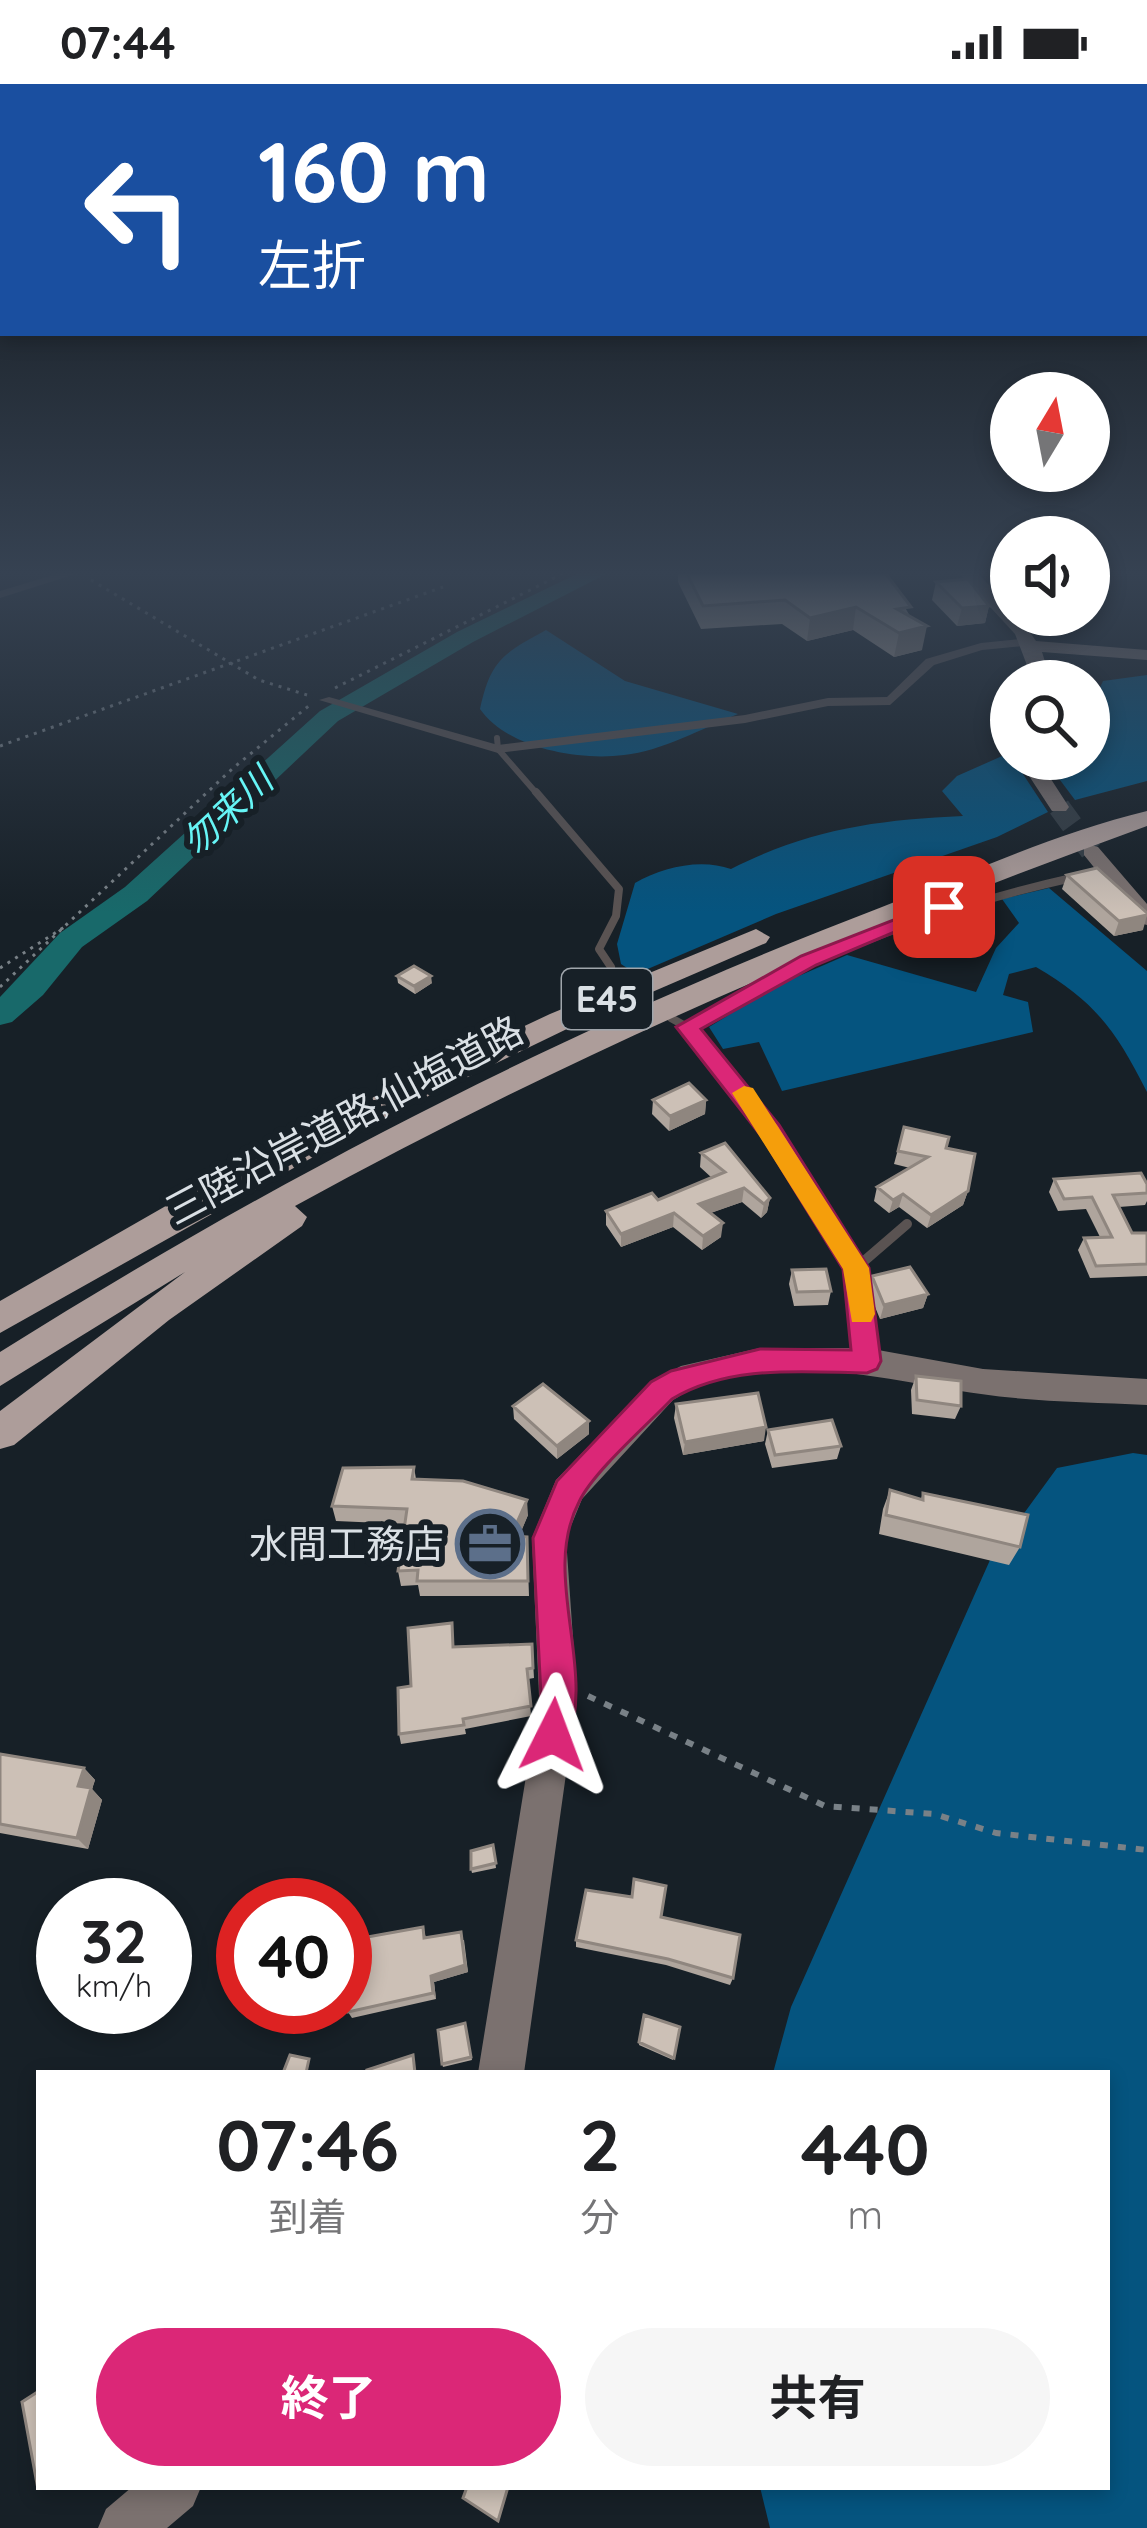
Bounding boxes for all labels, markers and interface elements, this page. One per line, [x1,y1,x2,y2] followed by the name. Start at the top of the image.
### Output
[60,14,176,70] text: 07:44
[258,118,490,223] text: 160 m
[60,132,216,288] icon: left
[258,231,366,299] text: 左折
[990,372,1110,492] north arrow
[990,372,1110,780] map controls
[990,516,1110,636] button: sound
[990,660,1110,780] button: search
[172,755,284,864] water label: 勿来川
[893,856,995,958] pin
[911,874,977,940] icon: arrive
[562,969,652,1029] road number: E45
[157,1005,531,1235] street label: 三陸沿岸道路;仙塩道路
[455,1509,525,1579] office icon: 水間工務店
[249,1519,444,1568] place label: 水間工務店
[490,1672,616,1798] position arrow
[216,1878,372,2034] speed limit sign: 40
[81,1903,147,1978] text: 32
[76,1967,152,2005] text: km/h
[216,2099,399,2189] text: 07:46
[579,2099,620,2189] text: 2
[801,2103,930,2193] text: 440
[847,2190,883,2239] text: m
[269,2192,347,2241] text: 到着
[580,2192,619,2241] text: 分
[96,2328,561,2466] button: 終了
[585,2328,1050,2466] button: 共有

